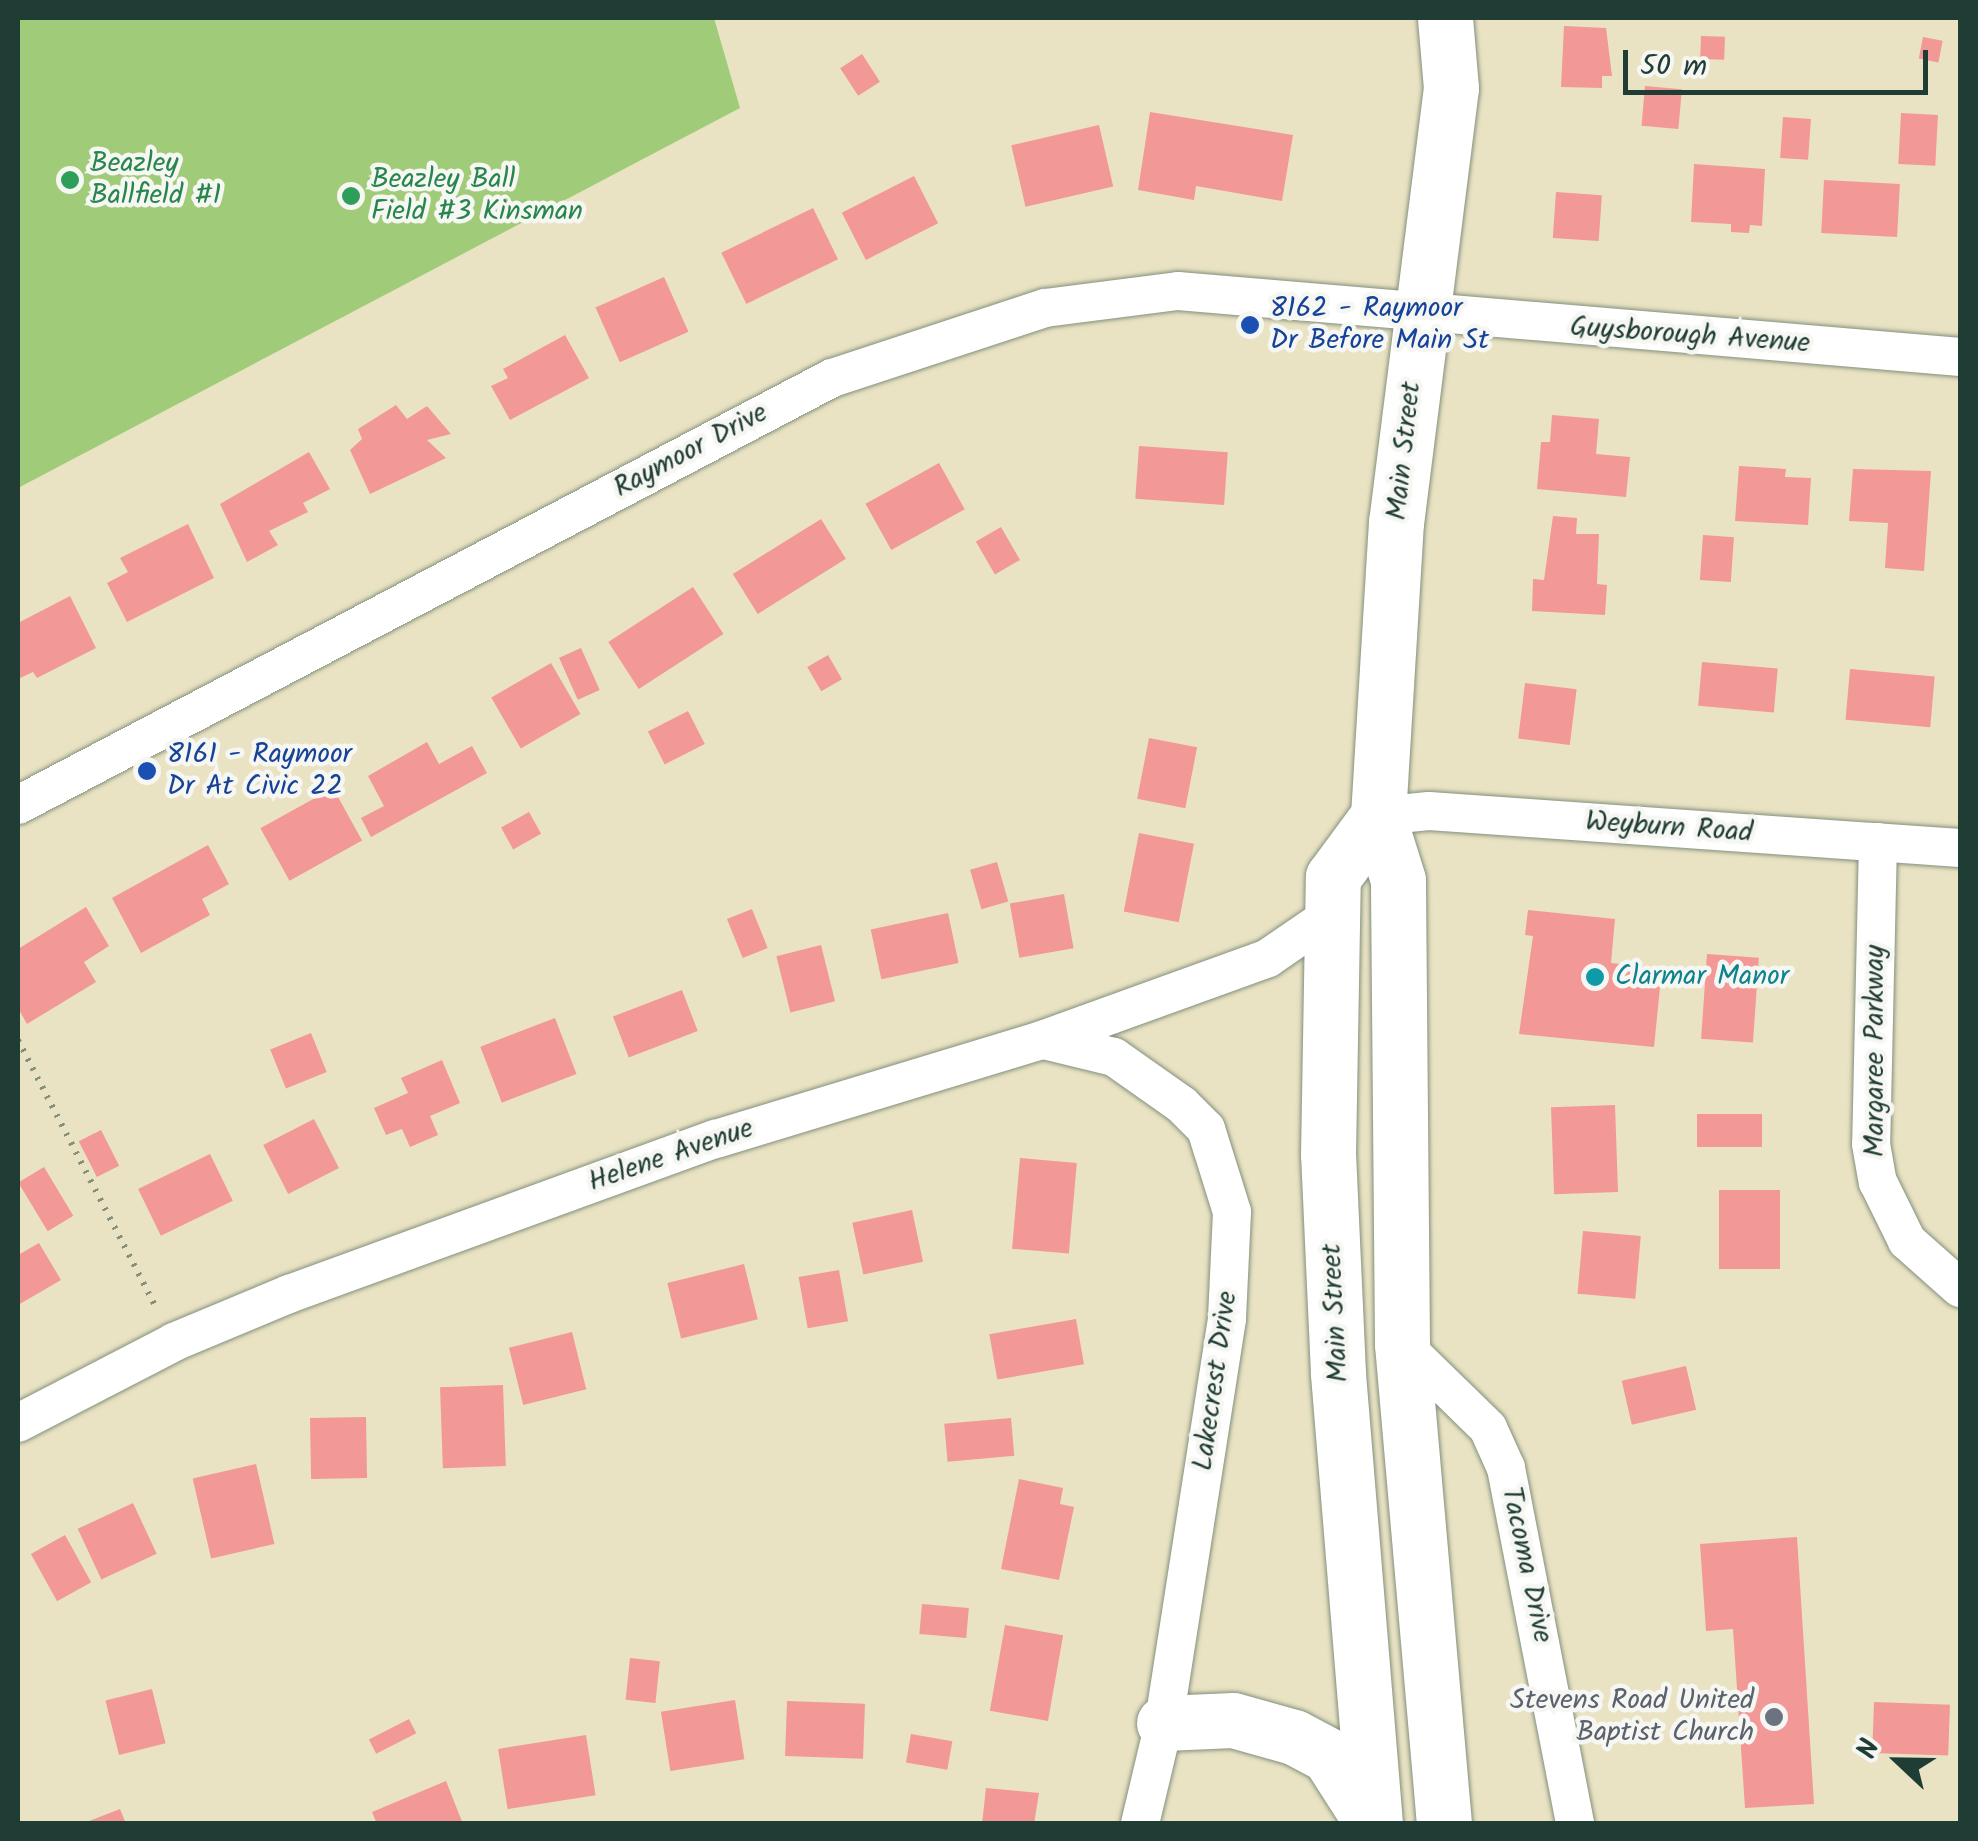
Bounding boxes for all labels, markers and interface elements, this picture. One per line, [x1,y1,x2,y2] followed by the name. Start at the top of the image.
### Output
[1628,30,1933,92] scale bar
[1640,43,1707,91] text: 50 m
[90,147,221,213] place label: Beazley Ballfield #1
[371,163,583,229] place label: Beazley Ball Field #3 Kinsman
[59,169,81,191] marker: Beazley Ballfield #1
[340,185,362,207] marker: Beazley Ball Field #3 Kinsman
[1270,292,1489,358] place label: 8162 - Raymoor Dr Before Main St
[1569,311,1811,361] street label: Guysborough Avenue
[1239,314,1261,336] marker: 8162 - Raymoor Dr Before Main St
[1381,380,1429,522] street label: Main Street
[608,396,774,506] street label: Raymoor Drive
[167,738,352,804] place label: 8161 - Raymoor Dr At Civic 22
[136,760,158,782] marker: 8161 - Raymoor Dr At Civic 22
[1584,805,1754,851] street label: Weyburn Road
[1859,945,1893,1157] street label: Margaree Parkway
[1615,960,1789,994] place label: Clarmar Manor
[1584,966,1606,988] marker: Clarmar Manor
[584,1112,758,1200] street label: Helene Avenue
[1316,1243,1356,1383] street label: Main Street
[1187,1289,1245,1473] street label: Lakecrest Drive
[1493,1484,1559,1646] street label: Tacoma Drive
[1510,1684,1754,1750] place label: Stevens Road United Baptist Church
[1763,1706,1785,1728] marker: Stevens Road United Baptist Church
[1848,1711,1948,1811] north arrow
[1846,1733,1894,1766] text: N

